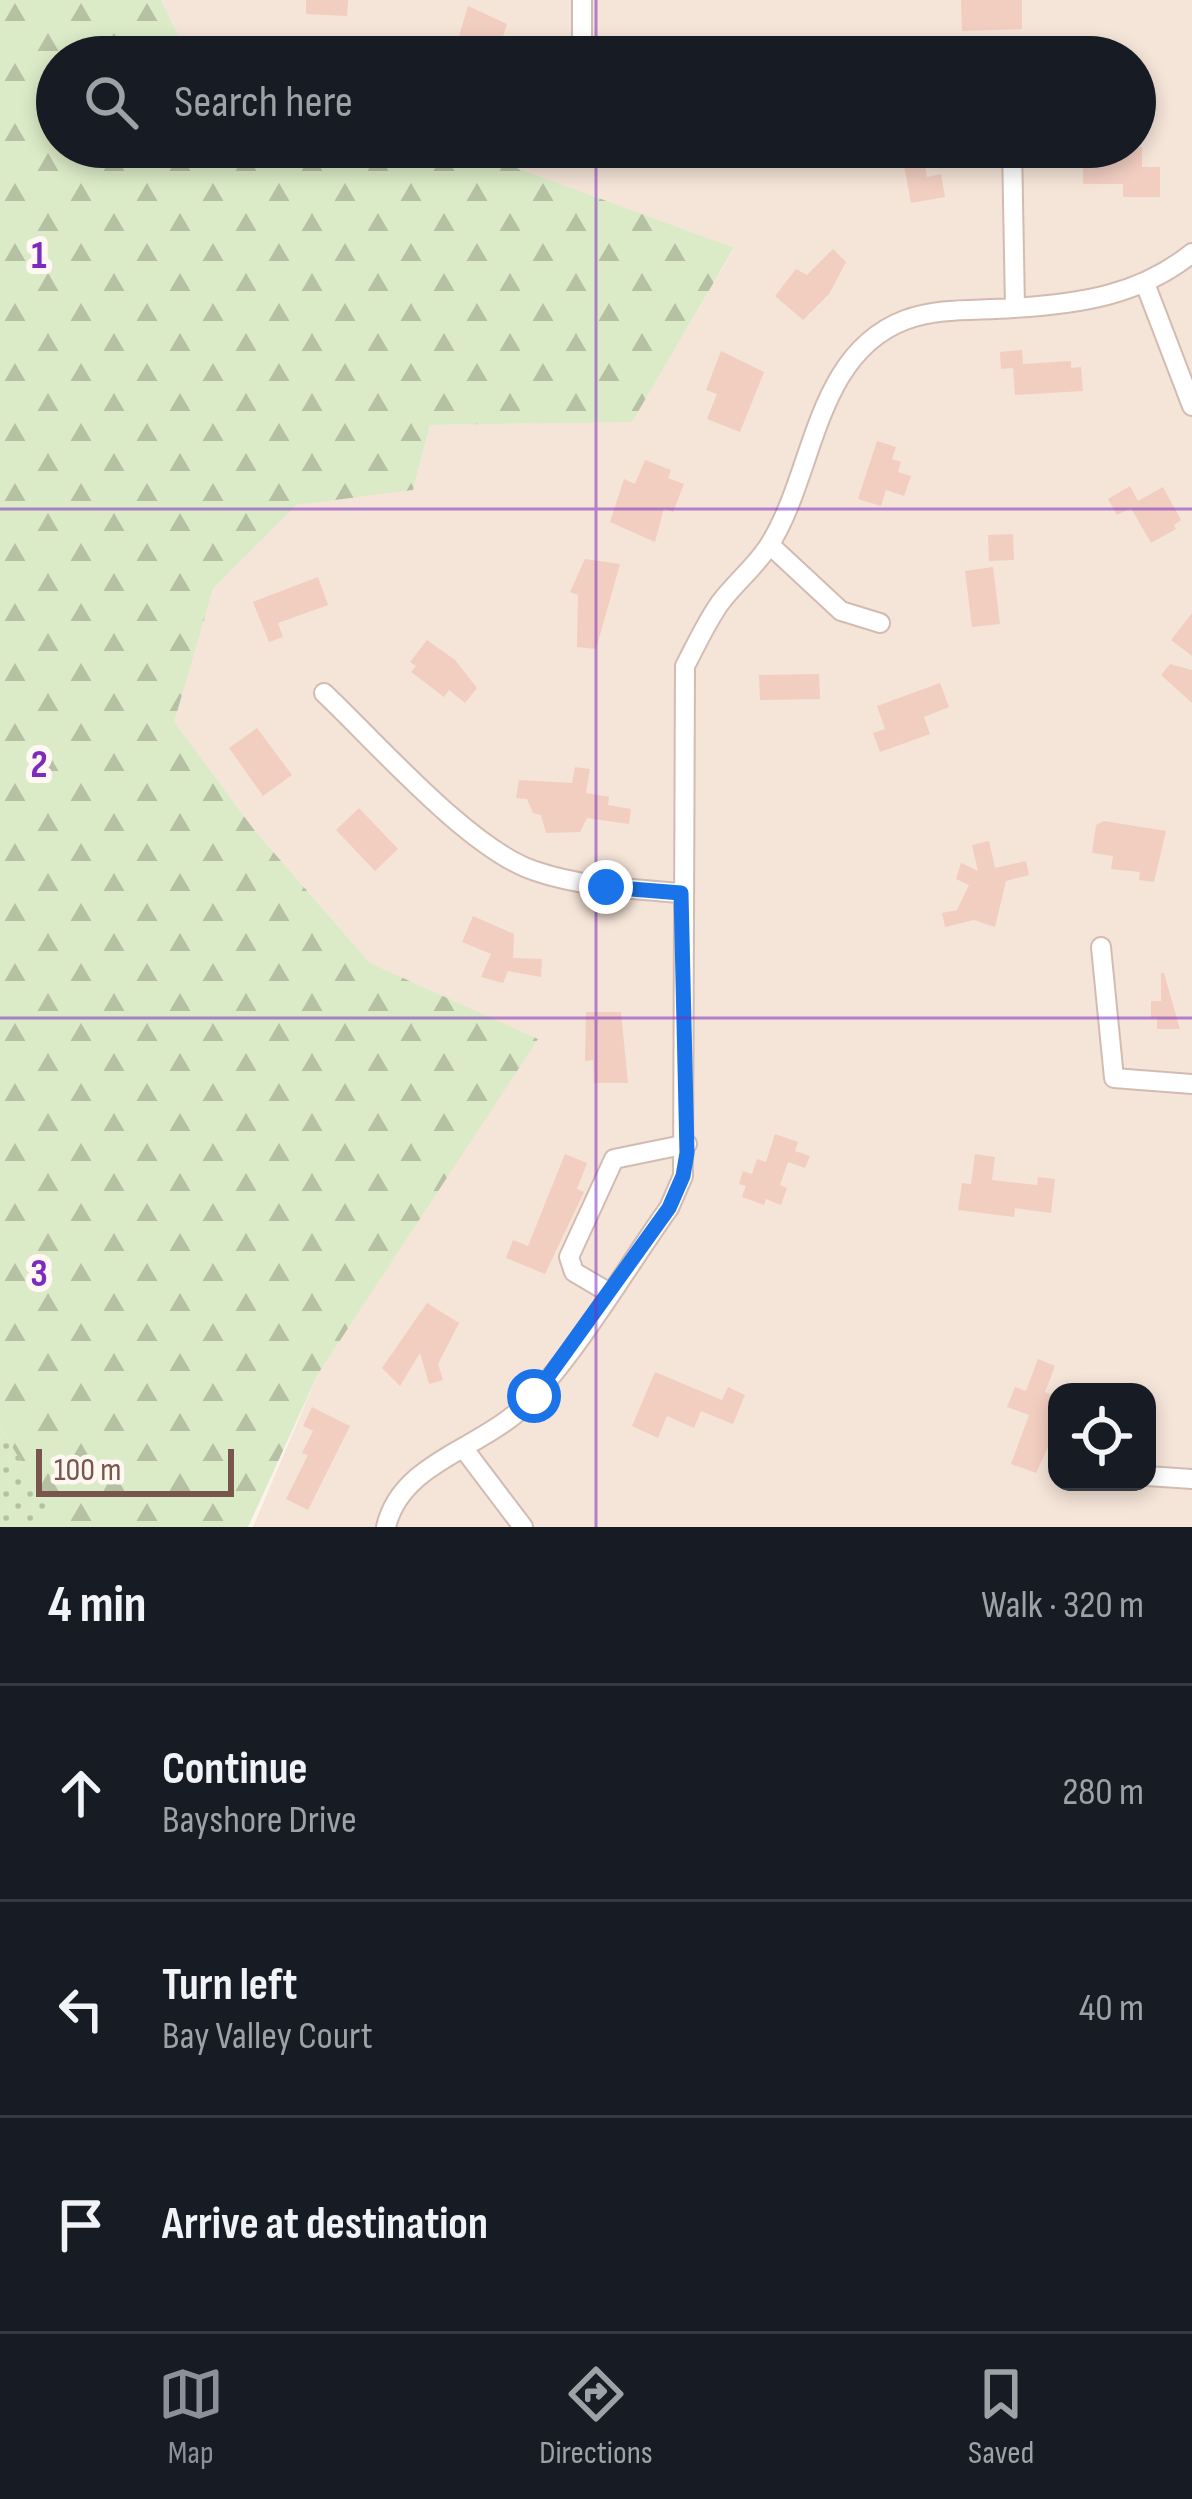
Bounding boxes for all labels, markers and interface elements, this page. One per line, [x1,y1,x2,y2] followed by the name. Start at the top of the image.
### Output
[36,36,1156,168] search box
[78,69,144,135] icon: search
[174,75,353,130] text: Search here
[31,233,47,280] text: 1
[30,742,48,789] text: 2
[579,860,633,914] route end
[30,1251,48,1298] text: 3
[507,1369,561,1423] route start
[1048,1383,1156,1491] map controls
[1048,1383,1156,1491] button: locate
[36,1443,234,1496] scale bar
[54,1450,121,1490] text: 100 m
[48,1575,147,1636] text: 4 min
[981,1582,1144,1629] text: Walk · 320 m
[162,1742,308,1797] text: Continue
[48,1760,114,1826] icon: ahead
[1062,1769,1144,1816] text: 280 m
[162,1797,357,1844] text: Bayshore Drive
[162,1958,297,2013] text: Turn left
[48,1976,114,2042] icon: left
[1079,1985,1144,2032] text: 40 m
[162,2013,373,2060] text: Bay Valley Court
[48,2192,114,2258] icon: arrive
[162,2197,488,2252] text: Arrive at destination
[158,2361,224,2473] tab: Map
[539,2361,653,2473] tab: Directions
[968,2361,1034,2473] tab: Saved

